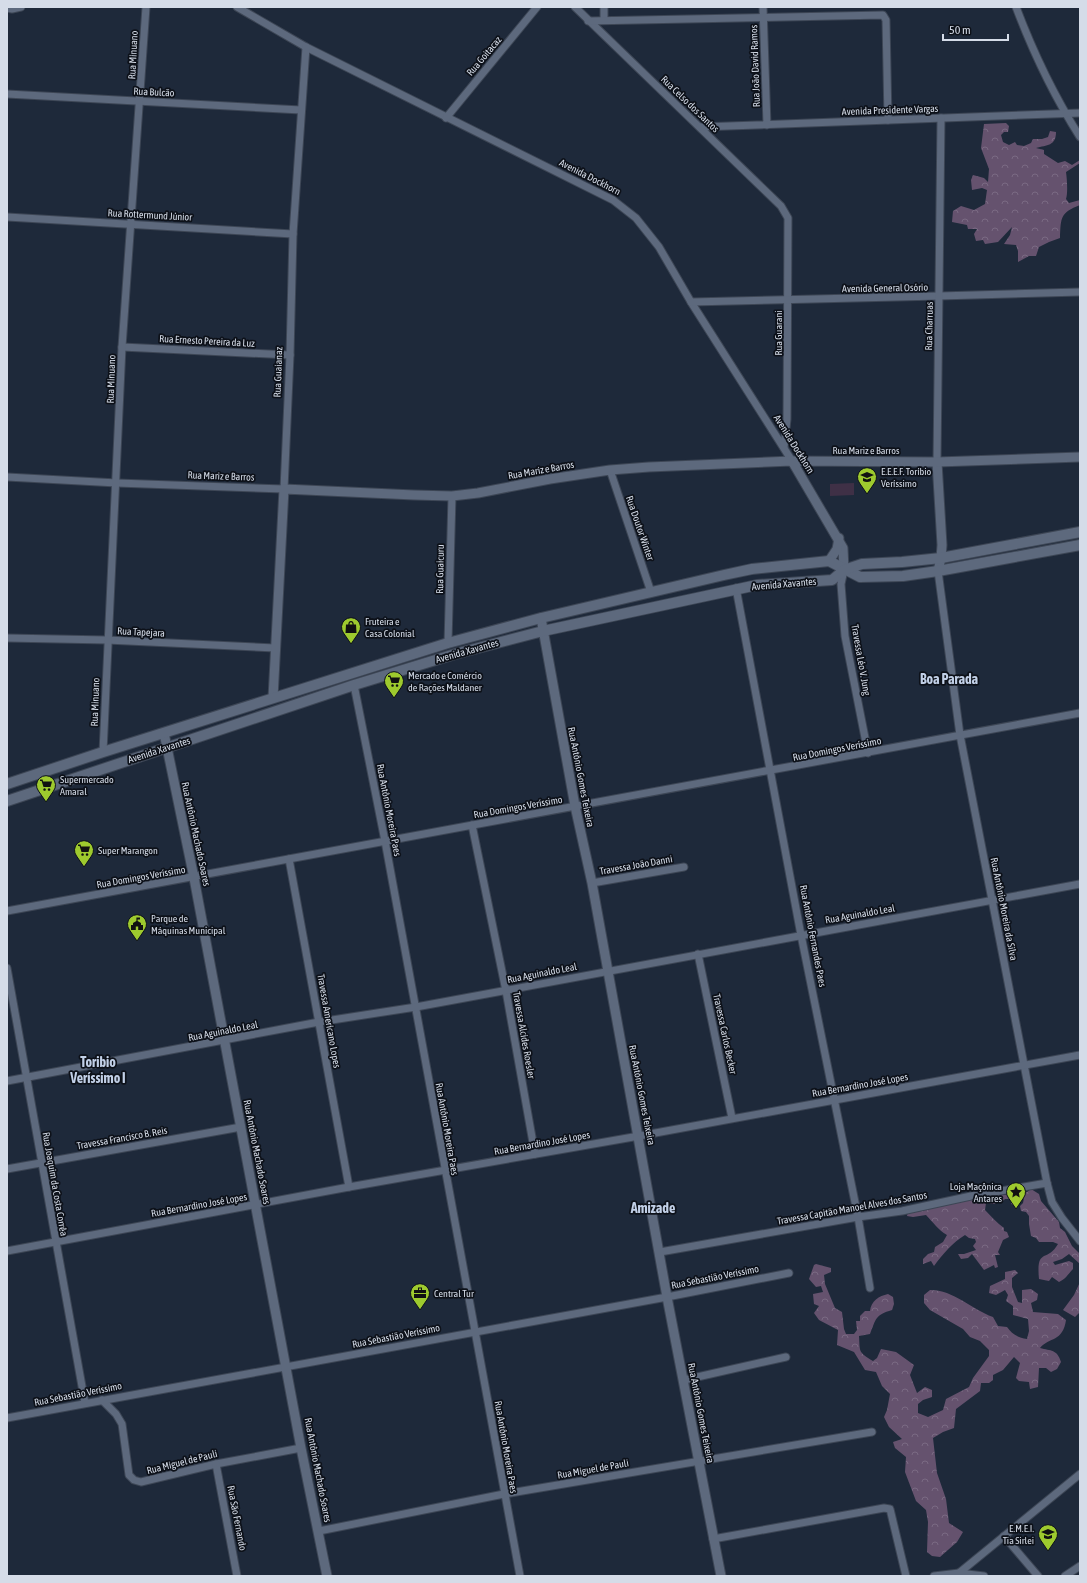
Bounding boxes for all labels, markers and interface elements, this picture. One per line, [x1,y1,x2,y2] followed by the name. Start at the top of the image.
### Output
[943,16,1008,42] scale bar
[949,23,971,37] text: 50 m
[748,24,762,107] street label: Rua João David Ramos
[126,30,140,80] street label: Rua Minuano
[464,34,504,78] street label: Rua Goitacaz
[659,74,722,135] street label: Rua Celso dos Santos
[133,85,175,99] street label: Rua Bulcão
[842,103,939,117] street label: Avenida Presidente Vargas
[558,157,623,197] street label: Avenida Dockhorn
[108,207,194,223] street label: Rua Rottermund Júnior
[842,282,928,294] street label: Avenida General Osório
[923,301,935,350] street label: Rua Charruas
[773,310,784,356] street label: Rua Guarani
[159,333,256,349] street label: Rua Ernesto Pereira da Luz
[272,346,284,398] street label: Rua Guaianaz
[105,354,117,404] street label: Rua Minuano
[772,413,817,476] street label: Avenida Dockhorn
[833,445,900,456] street label: Rua Mariz e Barros
[507,459,575,481] street label: Rua Mariz e Barros
[856,466,878,494] school or university icon: E.E.E.F. Toríbio Veríssimo
[881,466,932,489] place label: E.E.E.F. Toríbio Veríssimo
[187,469,255,483] street label: Rua Mariz e Barros
[624,494,657,563] street label: Rua Doutor Winter
[434,544,446,594] street label: Rua Guaicuru
[751,576,817,592] street label: Avenida Xavantes
[340,616,362,644] shop icon: Fruteira e Casa Colonial
[365,616,415,639] place label: Fruteira e Casa Colonial
[849,624,873,697] street label: Travessa Léo V. Jung
[117,625,166,639] street label: Rua Tapejara
[434,637,500,665] street label: Avenida Xavantes
[383,670,405,698] supermarket icon: Mercado e Comércio de Rações Maldaner
[408,670,483,693] place label: Mercado e Comércio de Rações Maldaner
[920,671,979,687] district label: Boa Parada
[89,677,101,727] street label: Rua Minuano
[566,726,596,828] street label: Rua Antônio Gomes Teixeira
[126,735,192,765] street label: Avenida Xavantes
[792,735,882,763] street label: Rua Domingos Veríssimo
[375,763,403,857] street label: Rua Antônio Moreira Paes
[35,774,57,802] supermarket icon: Supermercado Amaral
[60,774,114,797] place label: Supermercado Amaral
[180,781,213,888] street label: Rua Antônio Machado Soares
[473,794,563,820] street label: Rua Domingos Veríssimo
[73,839,95,867] supermarket icon: Super Marangon
[98,845,158,856] place label: Super Marangon
[599,853,673,877] street label: Travessa João Danni
[989,857,1019,962] street label: Rua Antônio Moreira da Silva
[96,864,186,890] street label: Rua Domingos Veríssimo
[798,884,828,988] street label: Rua Antônio Fernandes Paes
[824,902,896,926] street label: Rua Aguinaldo Leal
[126,913,148,941] public building icon: Parque de Máquinas Municipal
[151,913,226,936] place label: Parque de Máquinas Municipal
[506,961,578,985] street label: Rua Aguinaldo Leal
[315,973,343,1069] street label: Travessa Americano Lopes
[511,991,537,1080] street label: Travessa Alcides Roesler
[711,993,739,1076] street label: Travessa Carlos Becker
[187,1019,259,1043] street label: Rua Aguinaldo Leal
[627,1044,657,1146] street label: Rua Antônio Gomes Teixeira
[69,1054,126,1086] district label: Toribio Veríssimo I
[811,1071,909,1099] street label: Rua Bernardino José Lopes
[433,1082,461,1177] street label: Rua Antônio Moreira Paes
[241,1099,273,1206] street label: Rua Antônio Machado Soares
[76,1125,168,1151] street label: Travessa Francisco B. Reis
[493,1129,591,1157] street label: Rua Bernardino José Lopes
[40,1131,70,1237] street label: Rua Joaquim da Costa Corrêa
[950,1181,1002,1204] place label: Loja Maçônica Antares
[1005,1181,1027,1209] place icon: Loja Maçônica Antares
[776,1189,928,1227] street label: Travessa Capitão Manoel Alves dos Santos
[150,1191,248,1219] street label: Rua Bernardino José Lopes
[630,1200,675,1216] district label: Amizade
[670,1263,760,1291] street label: Rua Sebastião Veríssimo
[409,1282,431,1310] office icon: Central Tur
[434,1288,475,1299] place label: Central Tur
[351,1322,441,1350] street label: Rua Sebastião Veríssimo
[686,1362,716,1464] street label: Rua Antônio Gomes Teixeira
[33,1380,123,1408] street label: Rua Sebastião Veríssimo
[492,1400,520,1495] street label: Rua Antônio Moreira Paes
[302,1417,334,1524] street label: Rua Antônio Machado Soares
[146,1448,218,1476] street label: Rua Miguel de Pauli
[556,1457,630,1481] street label: Rua Miguel de Pauli
[225,1485,249,1552] street label: Rua São Fernando
[1003,1523,1034,1546] place label: E.M.E.I. Tia Sirlei
[1037,1523,1059,1551] school or university icon: E.M.E.I. Tia Sirlei

